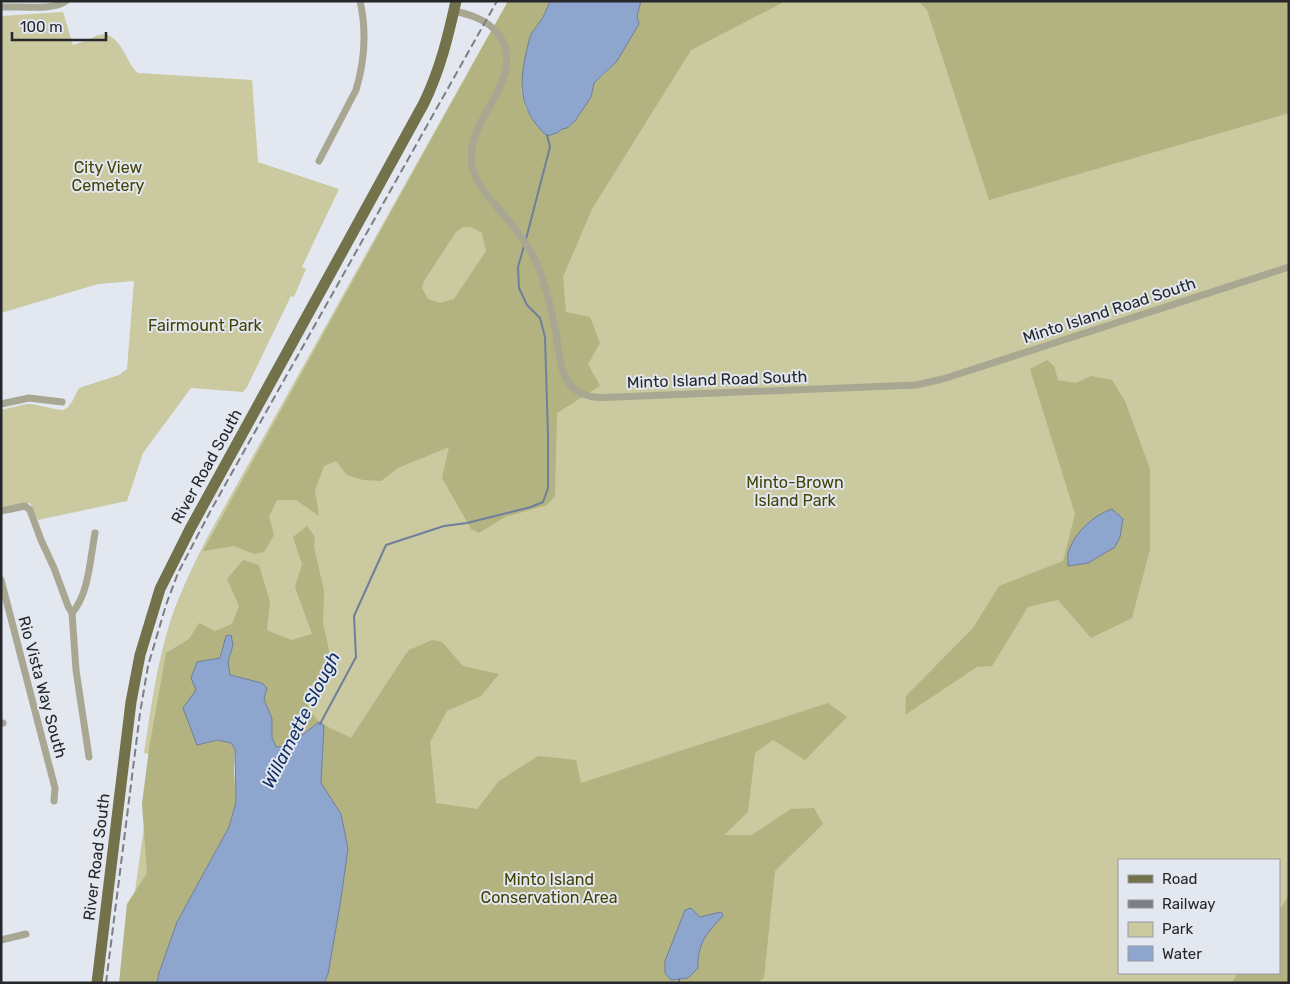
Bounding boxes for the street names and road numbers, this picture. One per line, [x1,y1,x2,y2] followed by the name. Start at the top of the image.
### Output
[1020,274,1198,347] street label: Minto Island Road South
[626,367,808,392] street label: Minto Island Road South
[167,406,246,527] street label: River Road South
[14,614,71,760] street label: Rio Vista Way South
[79,792,114,922] street label: River Road South

